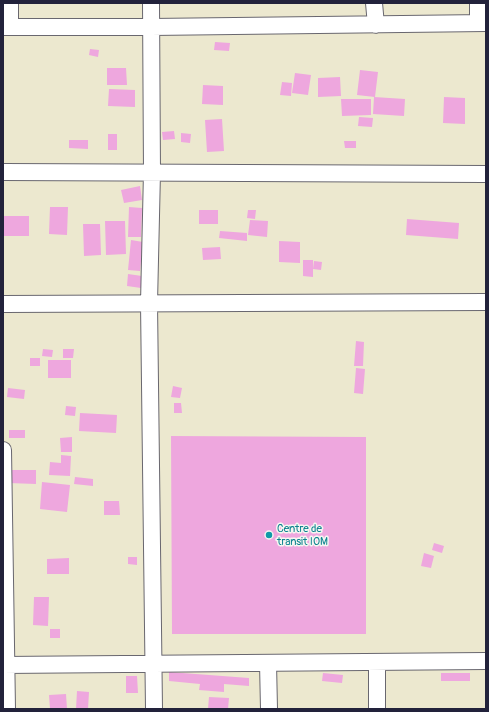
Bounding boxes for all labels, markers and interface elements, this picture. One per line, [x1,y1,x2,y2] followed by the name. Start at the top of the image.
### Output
[277,522,328,548] place label: Centre de transit IOM
[264,530,274,540] marker: Centre de transit IOM

